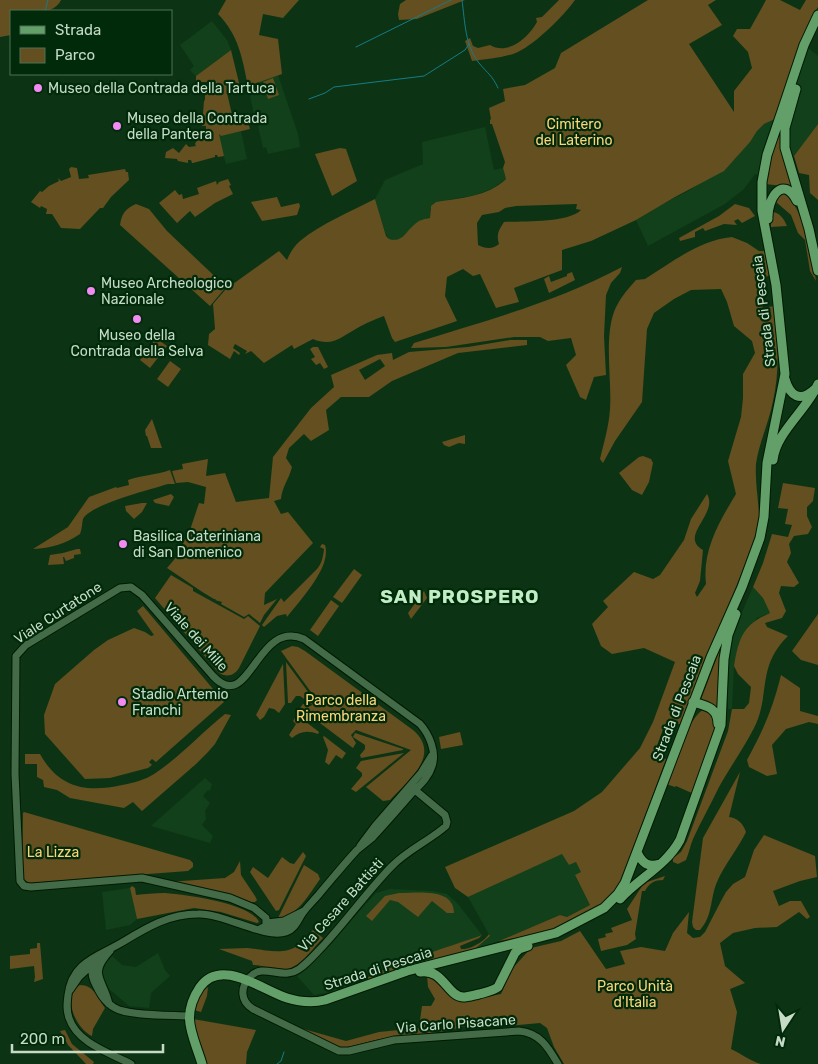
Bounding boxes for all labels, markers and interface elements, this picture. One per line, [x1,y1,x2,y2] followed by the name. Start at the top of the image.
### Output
[10,10,172,75] legend
[55,21,101,39] text: Strada
[55,46,95,64] text: Parco
[48,80,275,97] place label: Museo della Contrada della Tartuca
[32,82,44,94] marker: Museo della Contrada della Tartuca
[127,110,267,143] place label: Museo della Contrada della Pantera
[535,116,613,149] park label: Cimitero del Laterino
[111,120,123,132] marker: Museo della Contrada della Pantera
[749,254,779,368] street label: Strada di Pescaia
[101,275,232,308] place label: Museo Archeologico Nazionale
[85,285,97,297] marker: Museo Archeologico Nazionale
[131,313,143,325] marker: Museo della Contrada della Selva
[71,327,203,360] place label: Museo della Contrada della Selva
[133,528,261,561] place label: Basilica Cateriniana di San Domenico
[117,538,129,550] marker: Basilica Cateriniana di San Domenico
[11,578,105,648] street label: Viale Curtatone
[380,585,540,608] district label: SAN PROSPERO
[161,599,232,675] street label: Viale dei Mille
[649,653,705,763] street label: Strada di Pescaia
[132,686,229,719] place label: Stadio Artemio Franchi
[296,692,386,725] park label: Parco della Rimembranza
[116,696,128,708] marker: Stadio Artemio Franchi
[27,844,79,861] park label: La Lizza
[295,855,387,955] street label: Via Cesare Battisti
[322,944,434,994] street label: Strada di Pescaia
[597,978,673,1011] park label: Parco Unità d'Italia
[758,1004,808,1054] north arrow
[396,1011,517,1037] street label: Via Carlo Pisacane
[12,1022,164,1054] scale bar
[20,1030,65,1048] text: 200 m
[774,1032,787,1051] text: N

